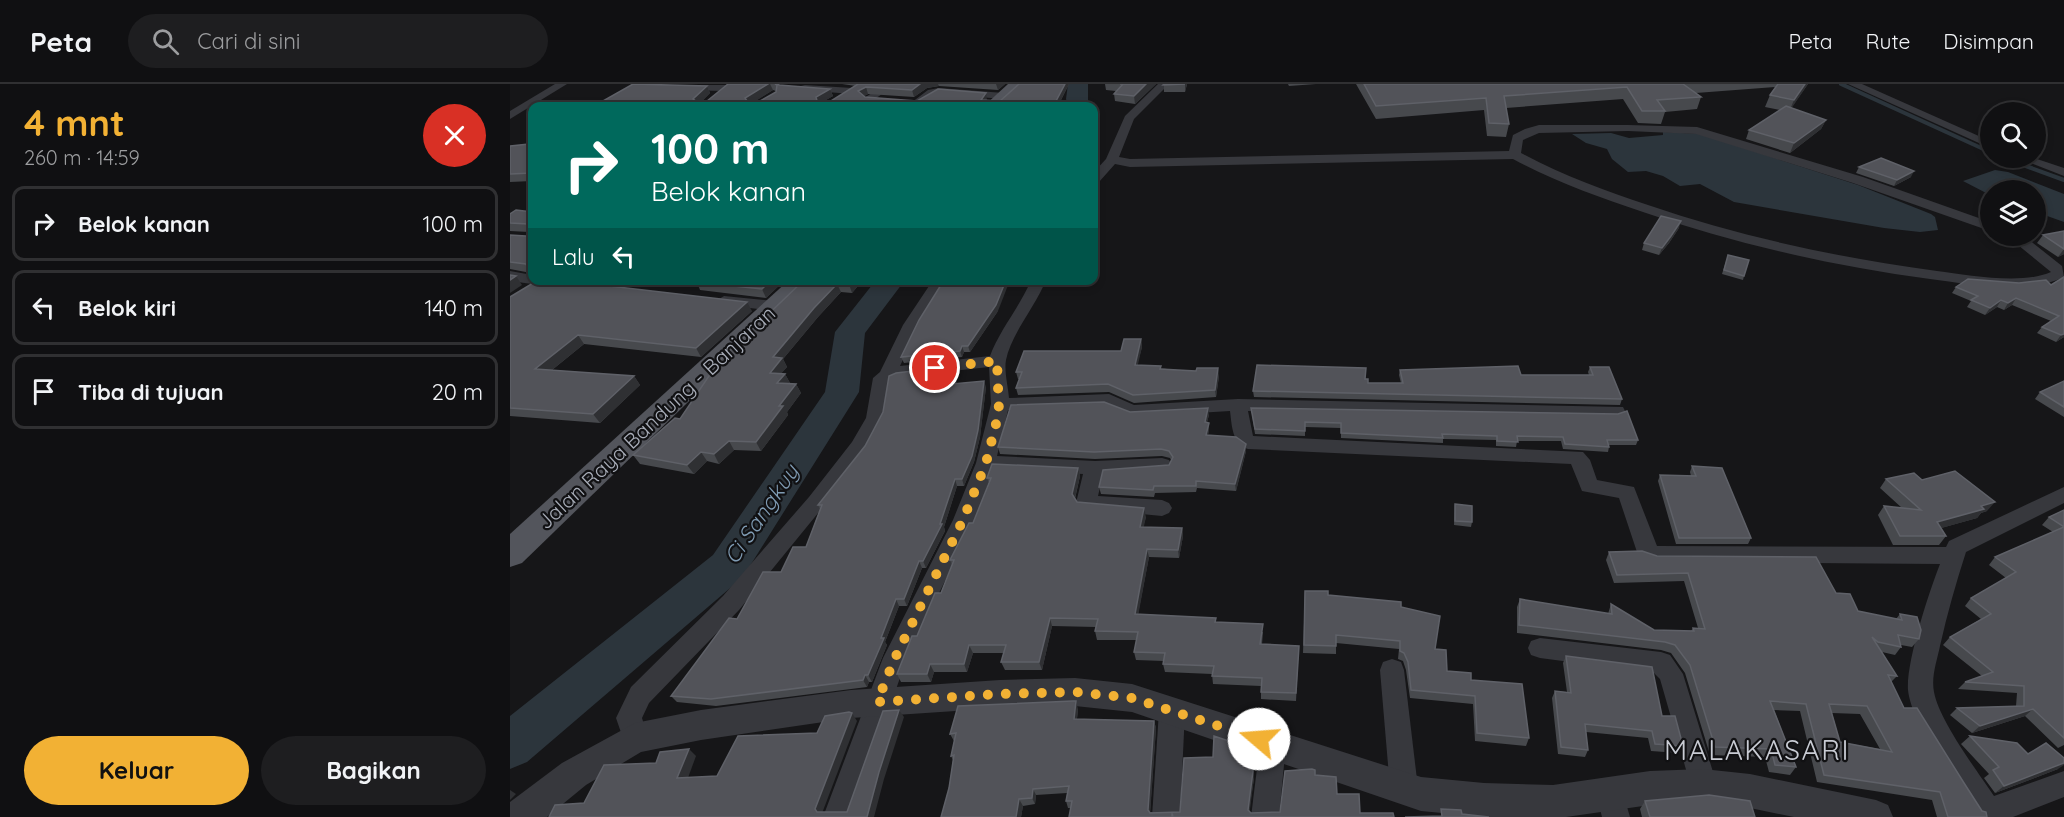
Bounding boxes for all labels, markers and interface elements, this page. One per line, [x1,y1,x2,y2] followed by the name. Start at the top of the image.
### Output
[128,14,548,68] search box
[30,24,92,59] text: Peta
[149,25,182,58] icon: search
[197,27,301,55] text: Cari di sini
[1789,28,1833,54] text: Peta
[1866,28,1910,54] text: Rute
[1943,28,2034,54] text: Disimpan
[24,100,125,145] text: 4 mnt
[1980,102,2046,246] map controls
[1980,102,2046,168] button: search
[423,104,486,167] button: close
[651,122,769,175] text: 100 m
[552,126,630,204] icon: right
[24,145,140,170] text: 260 m · 14:59
[651,174,806,208] text: Belok kanan
[1980,180,2046,246] button: layers
[27,207,60,240] icon: right
[78,210,210,238] text: Belok kanan
[423,210,483,238] text: 100 m
[607,240,640,273] icon: left
[552,243,595,271] text: Lalu
[27,291,60,324] icon: left
[78,294,176,322] text: Belok kiri
[424,294,483,322] text: 140 m
[532,300,780,534] street label: Jalan Raya Bandung - Banjaran
[909,342,960,393] pin
[918,351,951,384] icon: arrive
[27,375,60,408] icon: arrive
[78,378,224,406] text: Tiba di tujuan
[432,378,483,406] text: 20 m
[718,458,805,569] water label: Ci Sangkuy
[1227,707,1291,771] position arrow
[1664,732,1850,767] district label: MALAKASARI
[24,736,249,805] button: Keluar
[261,736,486,805] button: Bagikan

